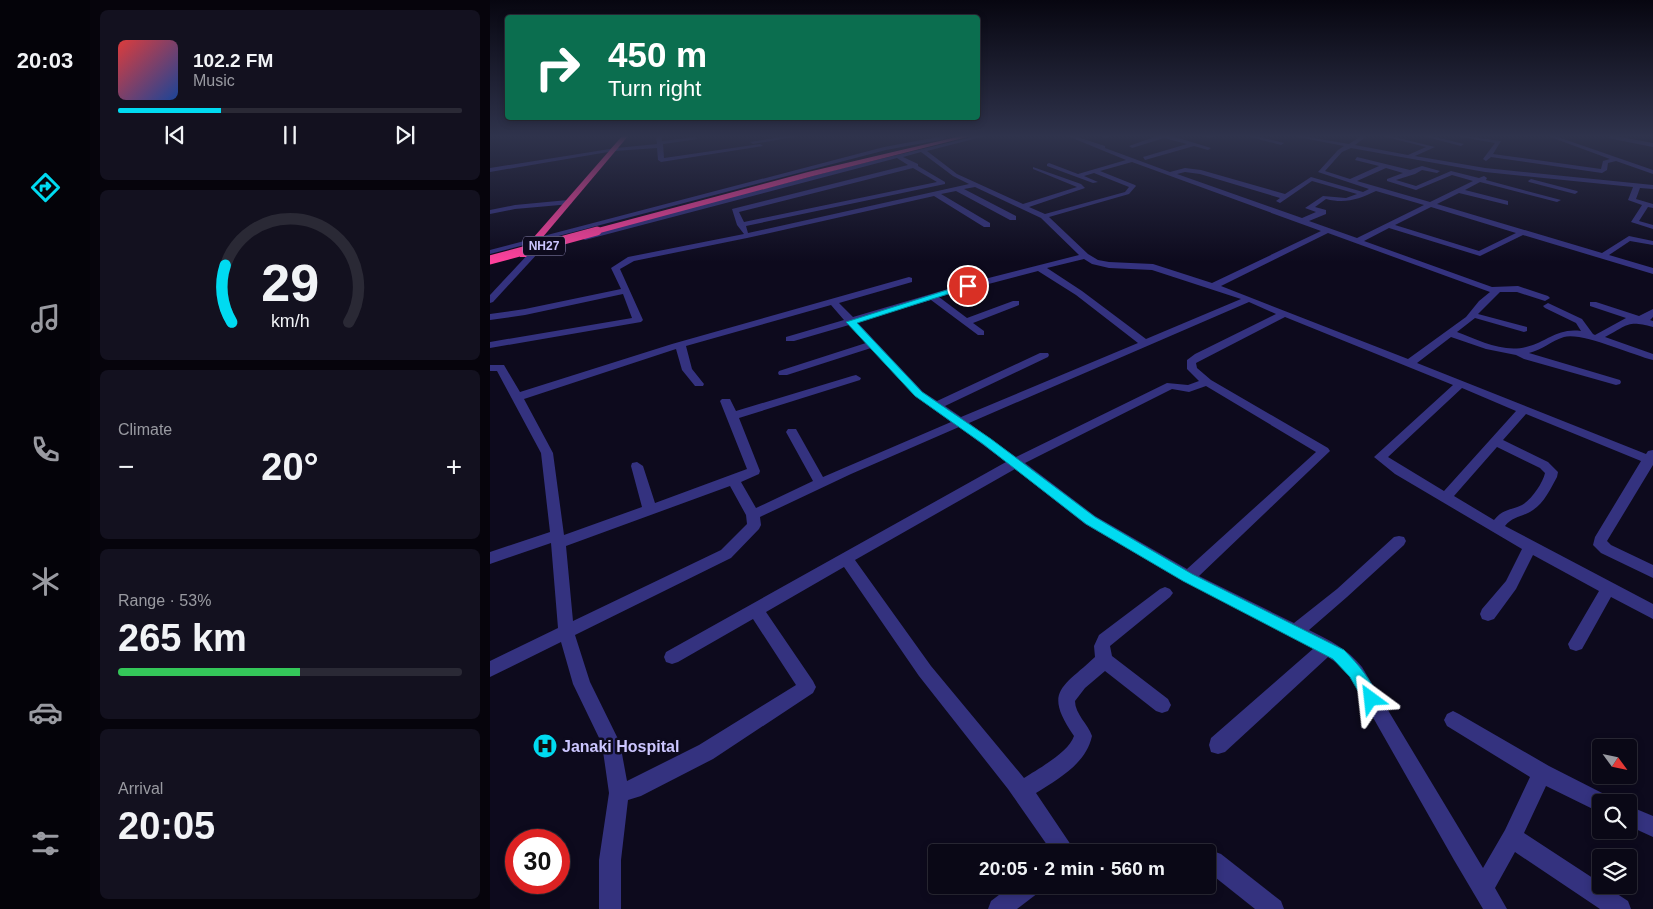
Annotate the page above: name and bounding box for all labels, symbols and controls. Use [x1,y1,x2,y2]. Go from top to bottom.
icon: right [525,35,590,100]
text: 450 m [608,35,707,74]
text: 20:03 [17,48,73,73]
text: 102.2 FM [193,50,273,71]
text: Music [193,72,235,89]
text: Turn right [608,76,701,101]
icon: previous [161,121,189,149]
icon: pause [276,121,304,149]
icon: next [391,121,419,149]
icon: directions [28,170,63,205]
road number: NH27 [523,237,565,256]
text: 29 [261,254,319,312]
pin [947,265,989,307]
icon: arrive [954,272,982,300]
icon: music [28,301,63,336]
text: km/h [271,311,309,331]
text: Climate [118,421,172,438]
icon: phone [28,432,63,467]
text: 20° [261,446,319,488]
text: − [118,451,134,482]
text: + [446,451,462,482]
icon: climate [28,564,63,599]
text: Range · 53% [118,592,211,609]
text: 265 km [118,617,247,659]
position arrow [1344,672,1396,724]
icon: car [28,695,63,730]
hospital icon: Janaki Hospital [532,733,558,759]
place label: Janaki Hospital [562,738,679,755]
north arrow [1592,739,1638,784]
map controls [1592,739,1637,894]
text: Arrival [118,780,163,797]
button: search [1592,794,1637,839]
text: 20:05 [118,805,215,847]
icon: filters [28,826,63,861]
speed limit sign: 30 [505,829,570,894]
button: layers [1592,849,1637,894]
text: 20:05 · 2 min · 560 m [979,858,1165,879]

